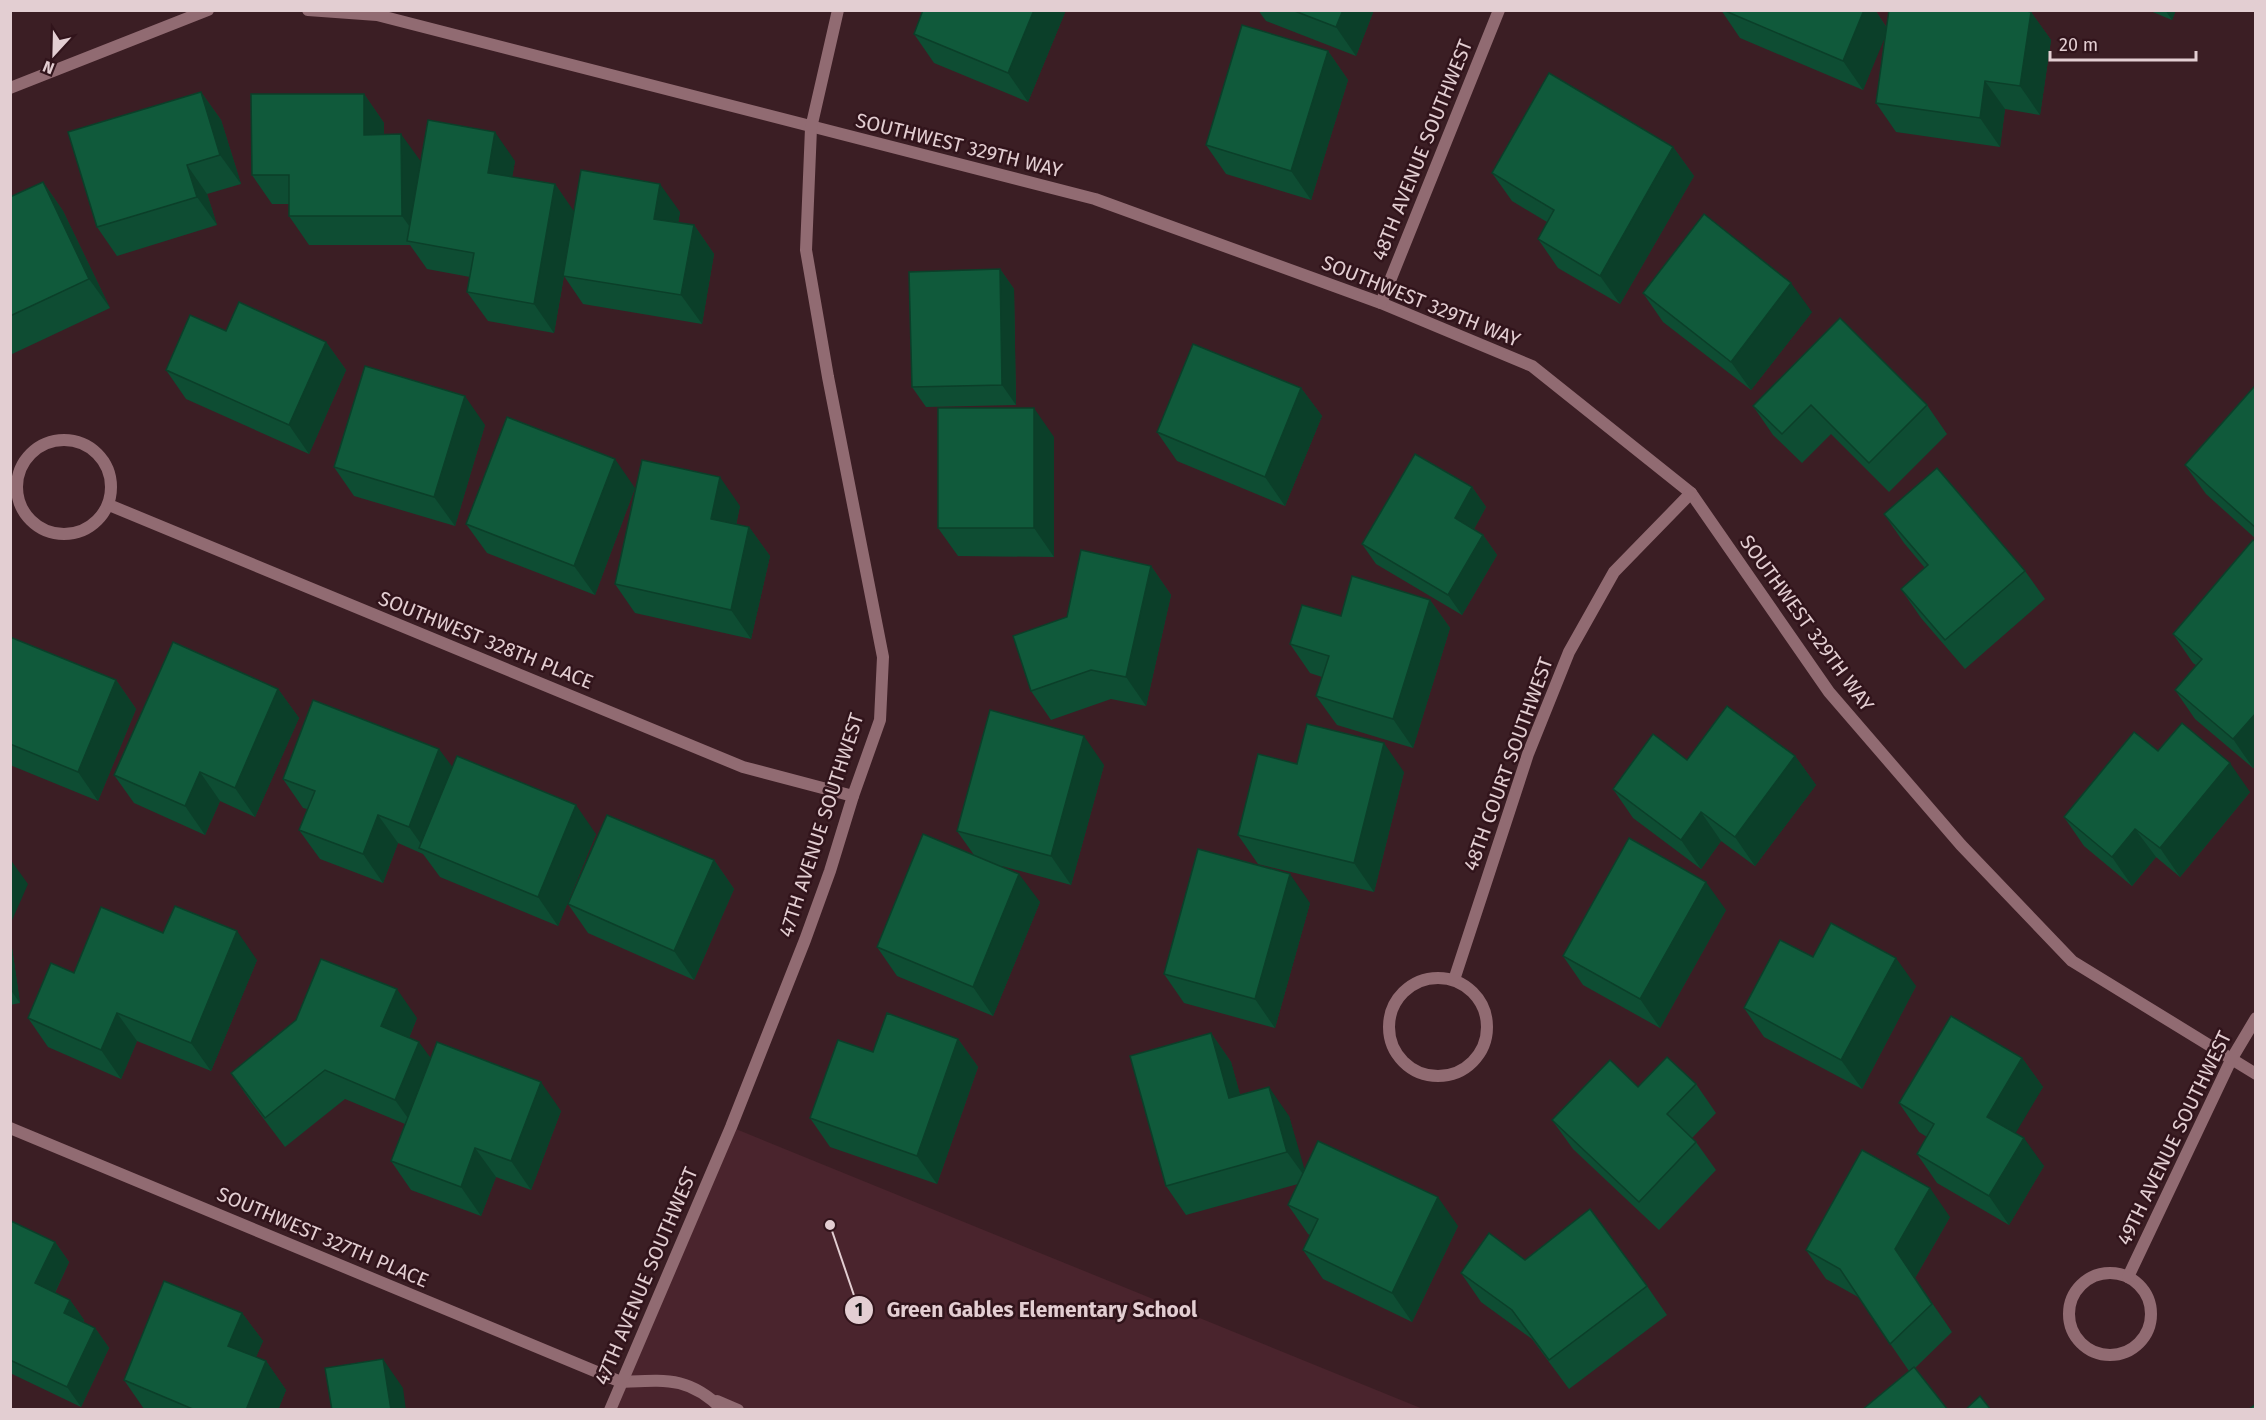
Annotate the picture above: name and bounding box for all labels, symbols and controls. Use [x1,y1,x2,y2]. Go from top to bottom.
north arrow [24,24,84,84]
scale bar [2050,24,2196,62]
text: 20 m [2059,34,2098,56]
street label: 48TH AVENUE SOUTHWEST [1367,35,1478,264]
text: N [40,57,57,78]
street label: SOUTHWEST 329TH WAY [853,108,1065,182]
street label: SOUTHWEST 329TH WAY [1318,250,1524,352]
street label: SOUTHWEST 329TH WAY [1735,530,1879,716]
street label: SOUTHWEST 328TH PLACE [375,586,597,694]
street label: 48TH COURT SOUTHWEST [1458,653,1558,874]
street label: 47TH AVENUE SOUTHWEST [773,709,869,940]
street label: 49TH AVENUE SOUTHWEST [2112,1026,2237,1249]
street label: 47TH AVENUE SOUTHWEST [589,1163,703,1388]
street label: SOUTHWEST 327TH PLACE [214,1182,432,1292]
callout: Green Gables Elementary School [844,1290,1209,1329]
text: Green Gables Elementary School [887,1297,1198,1323]
text: 1 [855,1299,863,1321]

